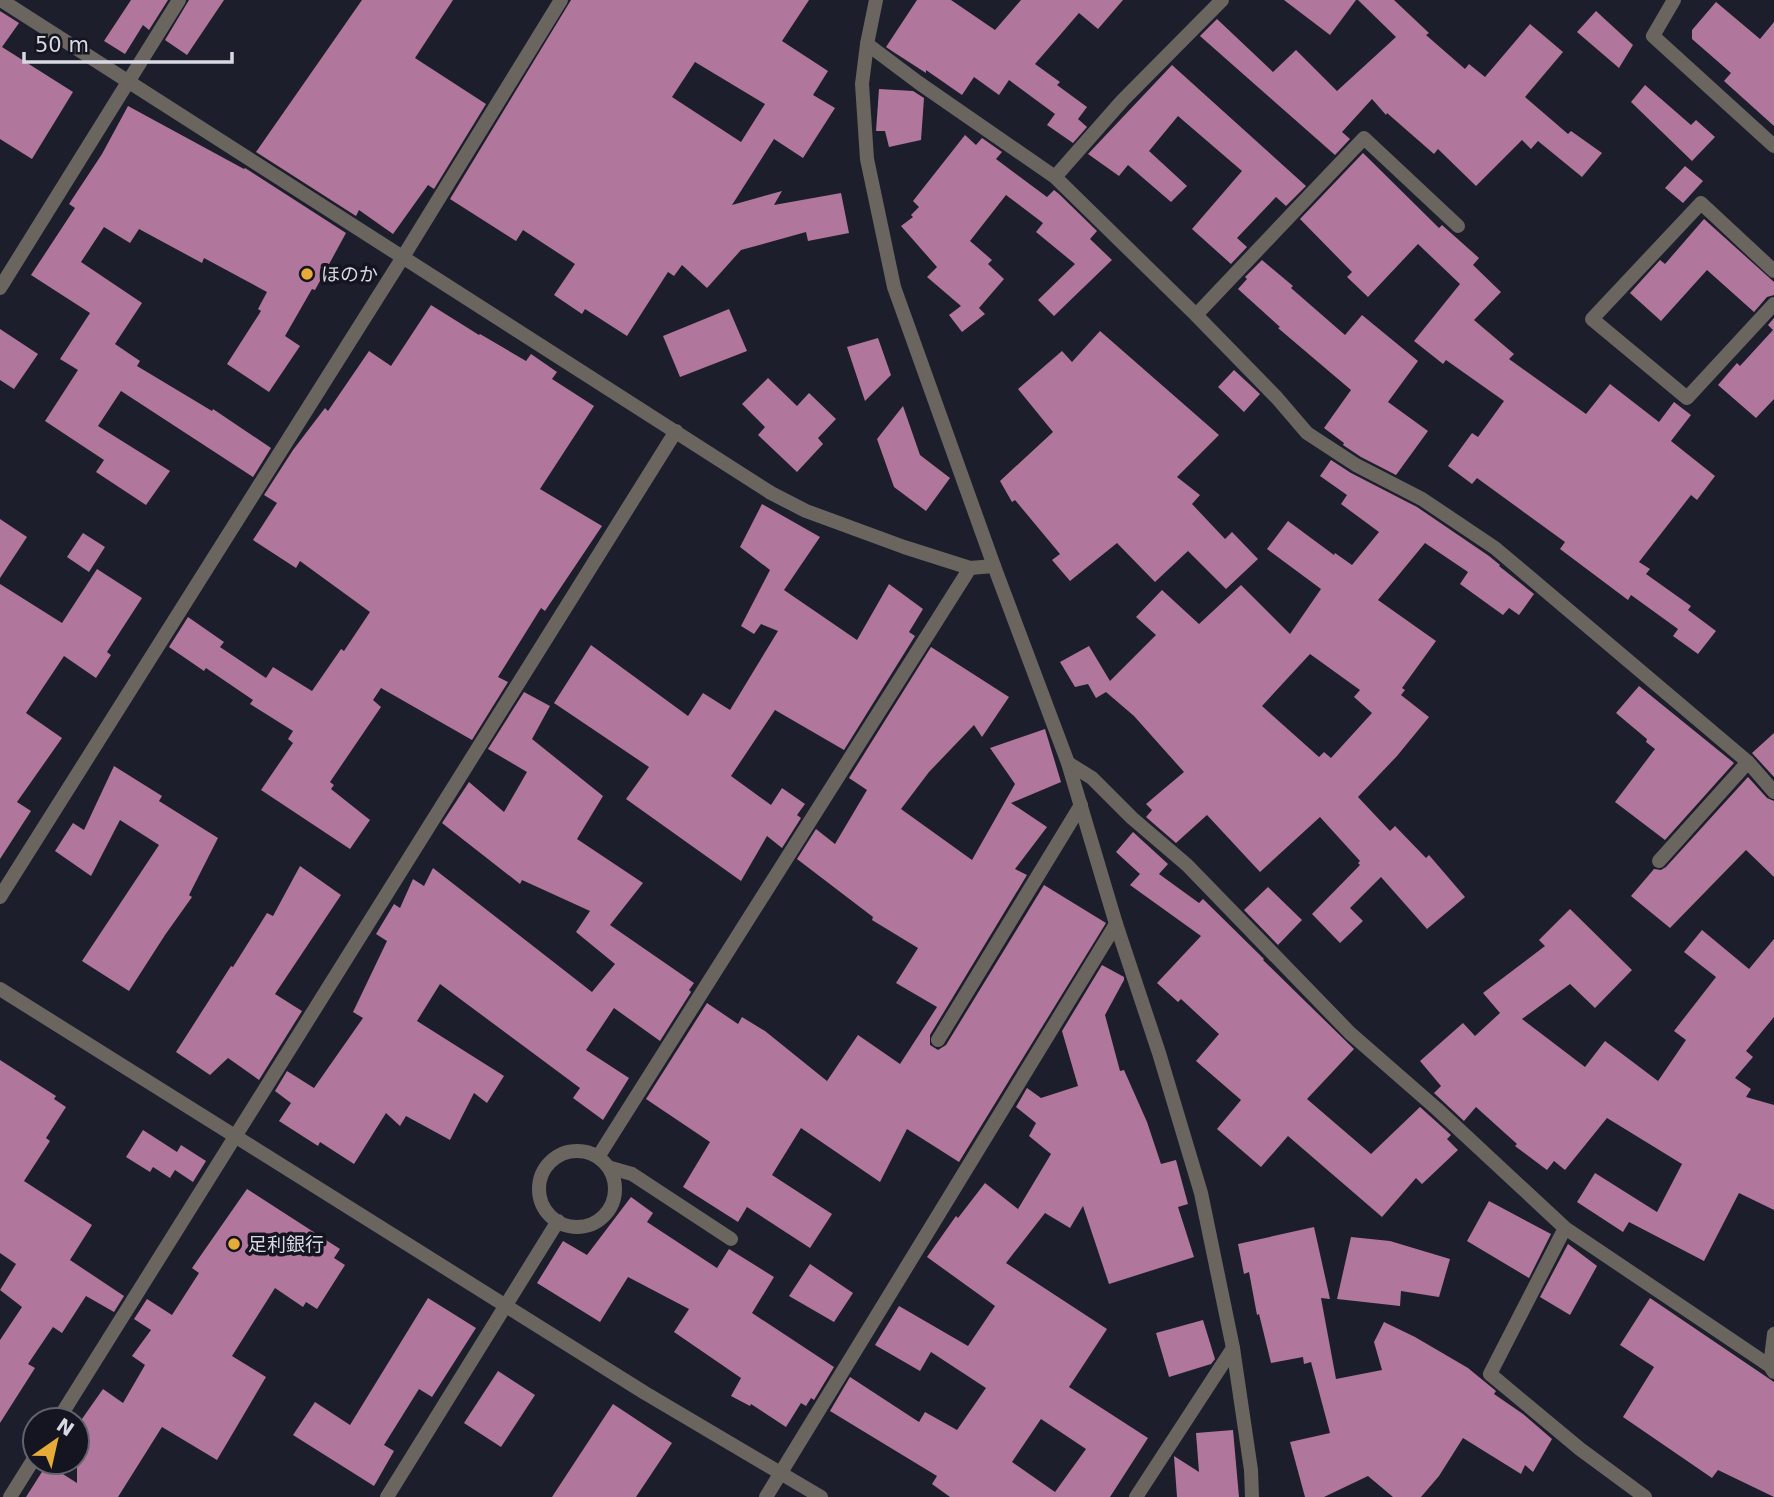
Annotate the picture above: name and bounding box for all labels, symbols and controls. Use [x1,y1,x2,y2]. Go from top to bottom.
scale bar [24,21,233,65]
text: 50 m [35,33,89,57]
place label: ほのか [321,263,378,285]
marker: ほのか [299,266,315,282]
place label: 足利銀行 [248,1233,324,1255]
marker: 足利銀行 [226,1236,242,1252]
north arrow [21,1406,91,1476]
text: N [53,1413,78,1440]

